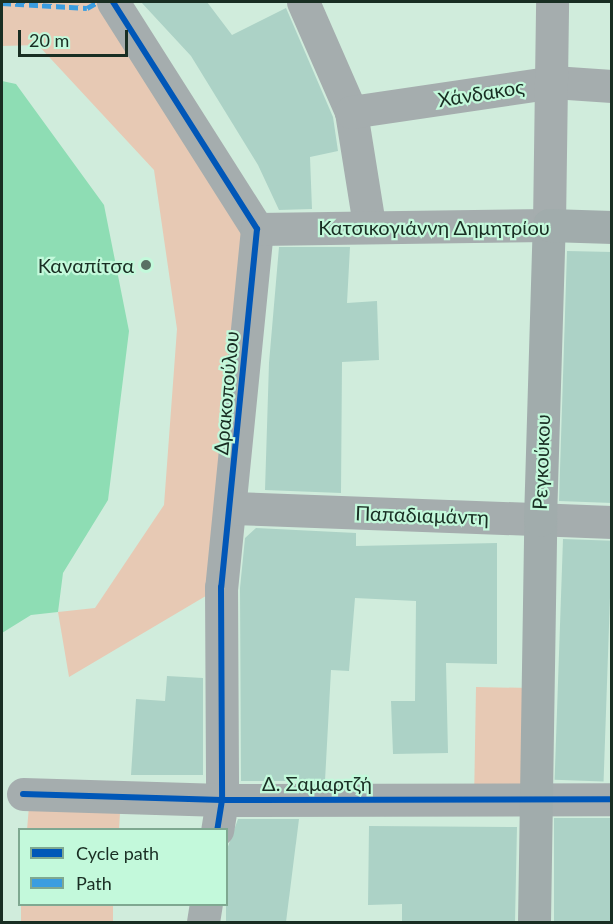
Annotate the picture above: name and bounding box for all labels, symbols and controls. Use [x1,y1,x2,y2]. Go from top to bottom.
scale bar [21,18,130,56]
text: 20 m [29,29,69,51]
street label: Χάνδακος [436,74,526,112]
street label: Κατσικογιάννη Δημητρίου [318,215,550,239]
place label: Καναπίτσα [38,253,134,277]
marker: Καναπίτσα [139,258,153,272]
street label: Δρακοπούλου [209,330,243,456]
street label: Ρεγκούκου [527,414,555,510]
street label: Παπαδιαμάντη [355,501,489,529]
street label: Δ. Σαμαρτζή [262,771,372,795]
legend [18,828,228,906]
text: Cycle path [76,842,159,864]
text: Path [76,872,112,894]

